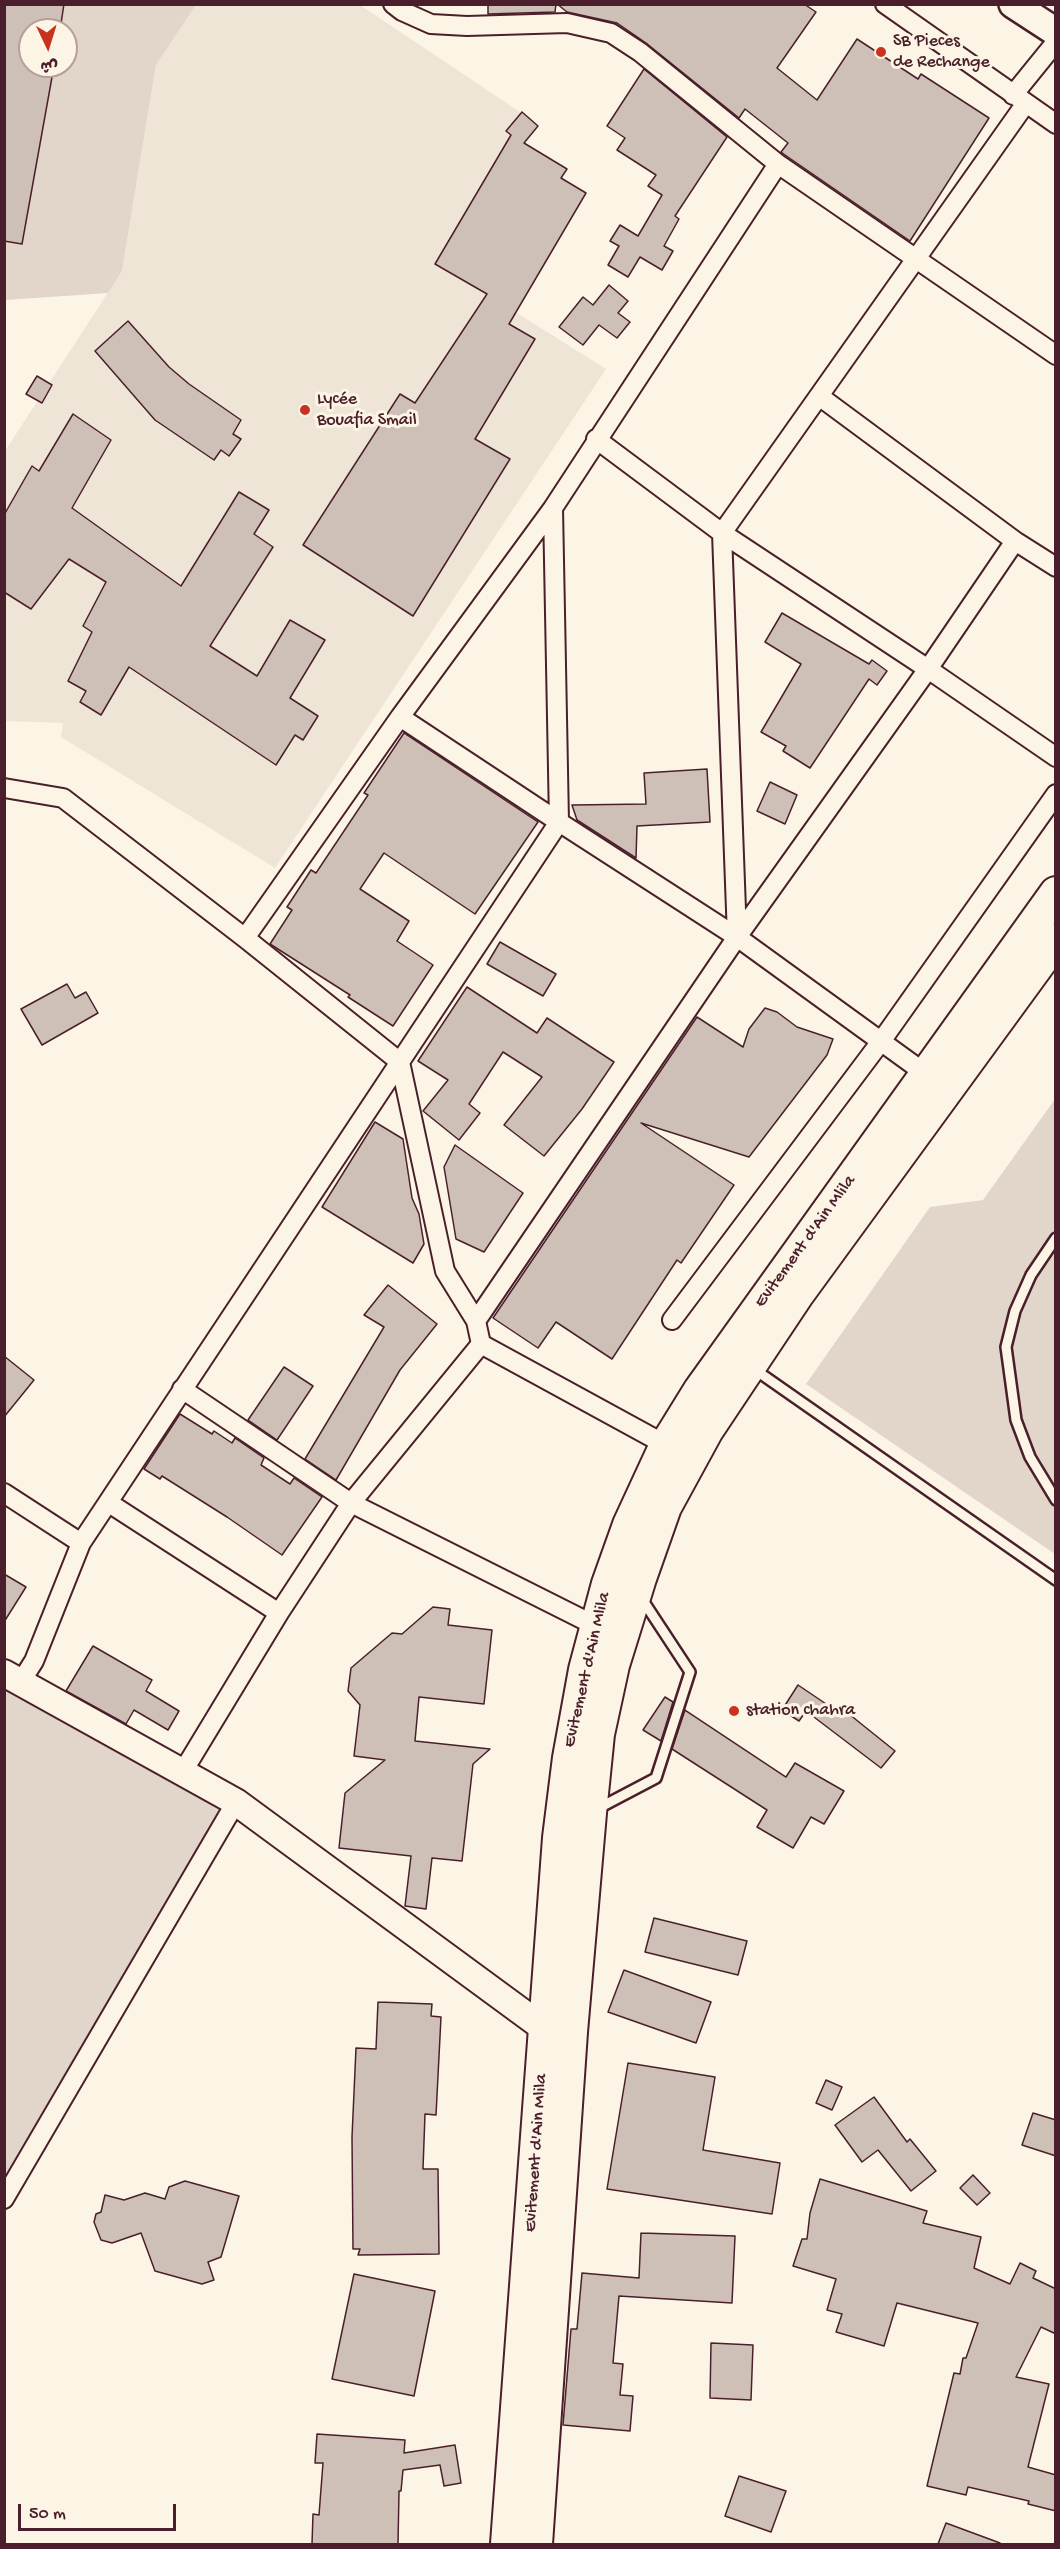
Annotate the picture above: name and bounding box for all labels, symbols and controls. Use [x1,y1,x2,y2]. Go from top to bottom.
north arrow [18,18,78,78]
place label: SB Pieces de Rechange [893,31,990,74]
marker: SB Pieces de Rechange [874,45,888,59]
text: ش [40,54,59,75]
place label: Lycée Bouafia Smail [317,389,417,432]
marker: Lycée Bouafia Smail [298,403,312,417]
street label: Evitement d'Ain Mlila [751,1171,861,1313]
street label: Evitement d'Ain Mlila [560,1590,616,1750]
place label: station chahra [746,1700,855,1722]
marker: station chahra [727,1704,741,1718]
street label: Evitement d'Ain Mlila [521,2073,553,2233]
scale bar [21,2492,178,2530]
text: 50 m [29,2504,66,2525]

